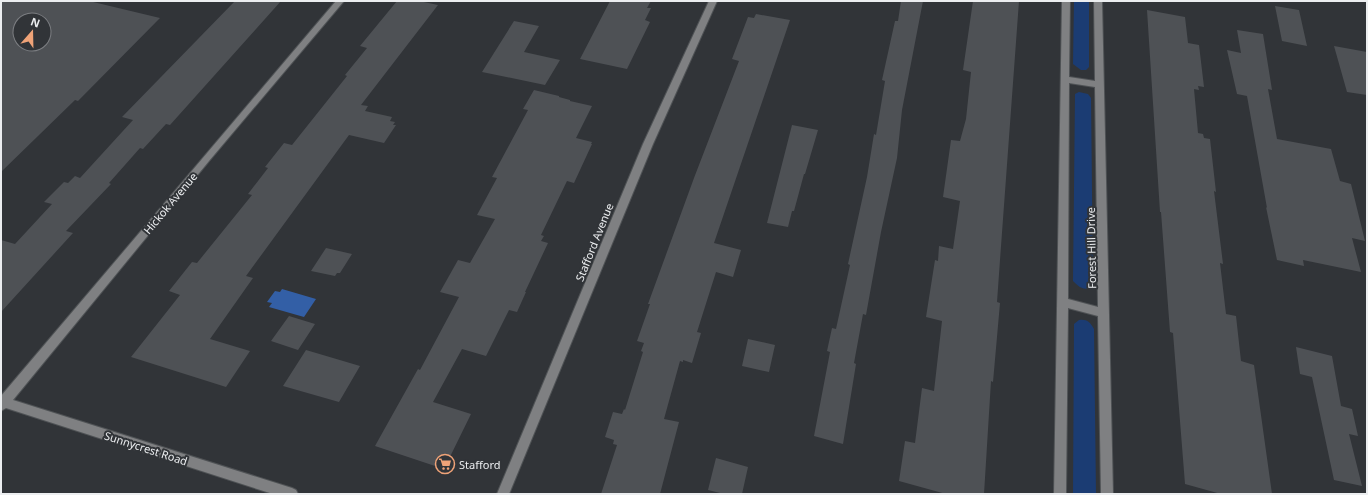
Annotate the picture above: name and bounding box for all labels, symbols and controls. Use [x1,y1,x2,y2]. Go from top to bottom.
north arrow [12,12,52,52]
text: N [29,14,42,31]
street label: Hickok Avenue [140,169,200,237]
street label: Stafford Avenue [572,201,616,283]
street label: Forest Hill Drive [1083,207,1099,289]
street label: Sunnycrest Road [103,428,189,468]
supermarket icon: Stafford [434,453,456,475]
place label: Stafford [459,457,501,472]

